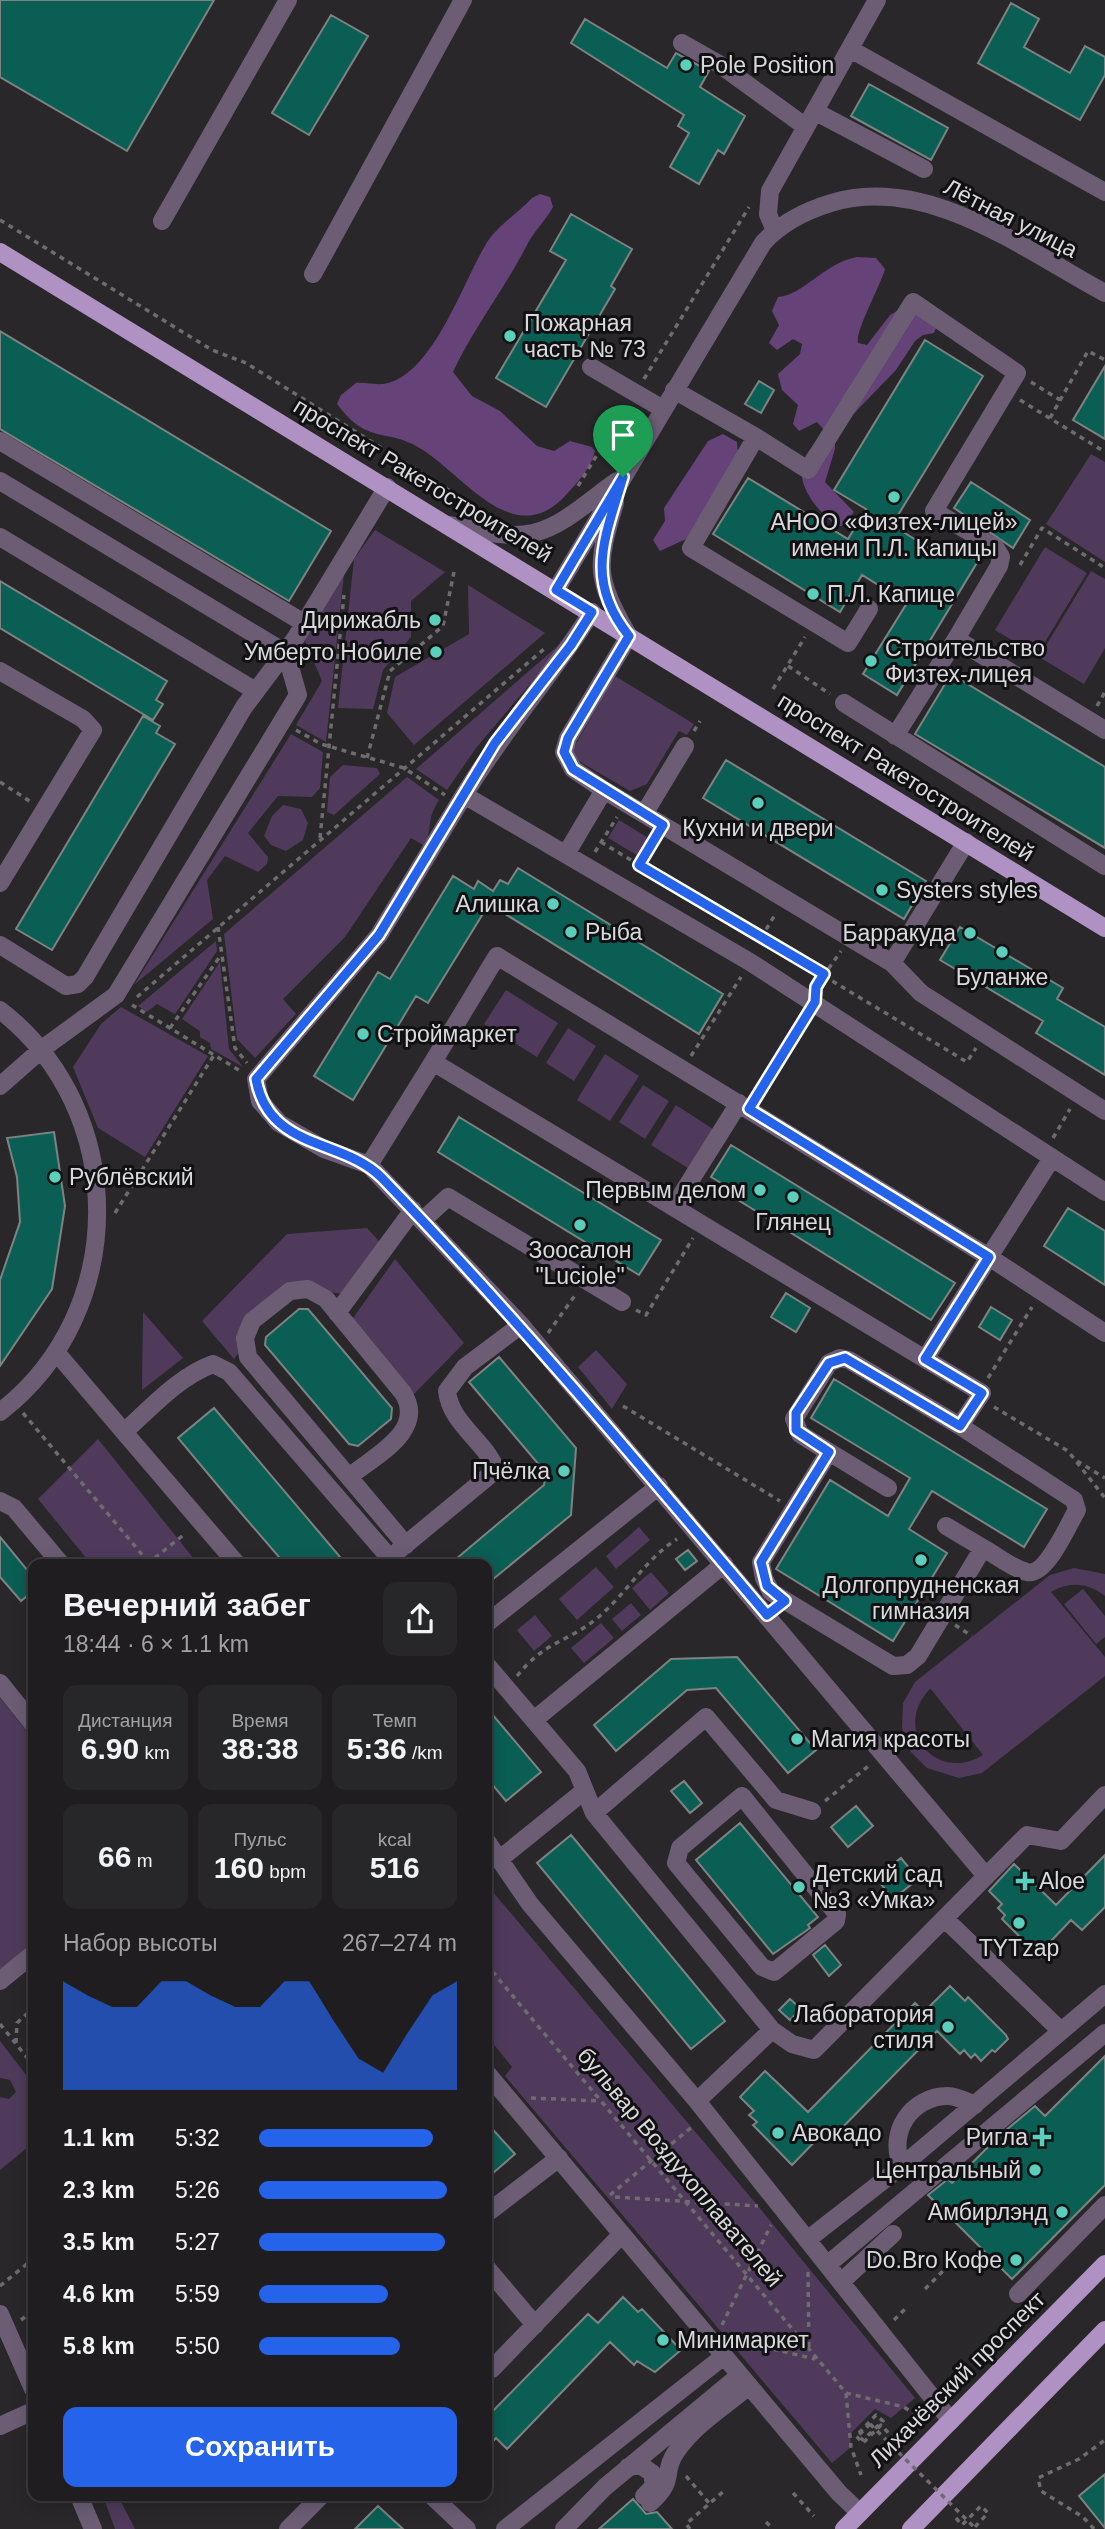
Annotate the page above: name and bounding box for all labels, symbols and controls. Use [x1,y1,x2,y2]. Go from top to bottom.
place label: Pole Position [700,52,834,78]
marker: Pole Position [678,57,694,73]
street label: Лётная улица [940,173,1082,263]
place label: Пожарная часть № 73 [524,310,646,362]
marker: Пожарная часть № 73 [502,328,518,344]
street label: проспект Ракетостроителей [289,392,557,568]
pin [593,405,653,477]
icon: arrive [604,416,642,454]
marker: АНОО «Физтех-лицей» имени П.Л. Капицы [886,489,902,505]
place label: АНОО «Физтех-лицей» имени П.Л. Капицы [770,509,1018,561]
place label: П.Л. Капице [827,581,955,607]
marker: П.Л. Капице [805,586,821,602]
place label: Дирижабль [301,607,421,633]
marker: Дирижабль [427,612,443,628]
place label: Строительство Физтех-лицея [885,635,1045,687]
place label: Умберто Нобиле [244,639,422,665]
marker: Умберто Нобиле [428,644,444,660]
marker: Строительство Физтех-лицея [863,653,879,669]
street label: проспект Ракетостроителей [773,687,1039,867]
marker: Кухни и двери [750,795,766,811]
place label: Кухни и двери [682,815,834,841]
place label: Systers styles [896,877,1038,903]
marker: Systers styles [874,882,890,898]
place label: Алишка [456,891,539,917]
marker: Алишка [545,896,561,912]
place label: Рыба [585,919,643,945]
place label: Барракуда [842,920,956,946]
marker: Рыба [563,924,579,940]
marker: Барракуда [962,925,978,941]
marker: Буланже [994,944,1010,960]
place label: Буланже [956,964,1048,990]
place label: Строймаркет [377,1021,517,1047]
marker: Строймаркет [355,1026,371,1042]
place label: Рублёвский [69,1164,194,1190]
marker: Рублёвский [47,1169,63,1185]
place label: Первым делом [585,1177,746,1203]
marker: Первым делом [752,1182,768,1198]
marker: Глянец [785,1189,801,1205]
place label: Глянец [755,1209,831,1235]
marker: Зоосалон "Luciole" [572,1217,588,1233]
place label: Зоосалон "Luciole" [529,1237,631,1289]
place label: Пчёлка [472,1458,550,1484]
marker: Пчёлка [556,1463,572,1479]
marker: Долгопрудненская гимназия [913,1552,929,1568]
place label: Долгопрудненская гимназия [823,1572,1019,1624]
button: share [383,1582,457,1656]
text: Вечерний забег [63,1587,311,1623]
text: 18:44 · 6 × 1.1 km [63,1631,249,1657]
text: Дистанция [78,1710,172,1731]
text: Время [231,1710,289,1731]
text: Темп [372,1710,417,1731]
place label: Магия красоты [811,1726,970,1752]
marker: Магия красоты [789,1731,805,1747]
text: 6.90 [81,1732,139,1765]
text: 38:38 [222,1732,298,1765]
text: 5:36 [347,1732,407,1765]
text: km [139,1742,170,1763]
text: /km [407,1742,443,1763]
text: Пульс [233,1829,287,1850]
text: kcal [378,1829,412,1850]
text: 66 [98,1840,131,1873]
text: m [131,1850,153,1871]
text: 160 [214,1851,264,1884]
text: 516 [370,1851,420,1884]
text: bpm [264,1861,306,1882]
place label: Детский сад №3 «Умка» [813,1861,943,1913]
place label: Aloe [1039,1868,1085,1894]
marker: Aloe [1017,1873,1033,1889]
marker: Детский сад №3 «Умка» [791,1879,807,1895]
marker: TYTzap [1011,1915,1027,1931]
text: Набор высоты [63,1930,217,1956]
text: 267–274 m [342,1930,457,1956]
place label: TYTzap [979,1935,1059,1961]
place label: Лаборатория стиля [794,2001,934,2053]
marker: Лаборатория стиля [940,2019,956,2035]
street label: бульвар Воздухоплавателей [572,2042,788,2292]
place label: Авокадо [792,2120,882,2146]
place label: Ригла [966,2124,1028,2150]
text: 1.1 km [63,2125,135,2151]
text: 5:32 [175,2125,220,2151]
marker: Авокадо [770,2125,786,2141]
marker: Ригла [1034,2129,1050,2145]
place label: Центральный [875,2157,1021,2183]
marker: Центральный [1027,2162,1043,2178]
text: 2.3 km [63,2177,135,2203]
text: 5:26 [175,2177,220,2203]
place label: Амбирлэнд [928,2199,1049,2225]
marker: Амбирлэнд [1054,2204,1070,2220]
text: 3.5 km [63,2229,135,2255]
text: 5:27 [175,2229,220,2255]
place label: Do.Bro Кофе [866,2247,1002,2273]
marker: Do.Bro Кофе [1008,2252,1024,2268]
text: 4.6 km [63,2281,135,2307]
text: 5:59 [175,2281,220,2307]
street label: Лихачёвский проспект [864,2286,1050,2472]
place label: Минимаркет [677,2327,809,2353]
marker: Минимаркет [655,2332,671,2348]
text: 5.8 km [63,2333,135,2359]
text: 5:50 [175,2333,220,2359]
button: Сохранить [63,2407,457,2487]

